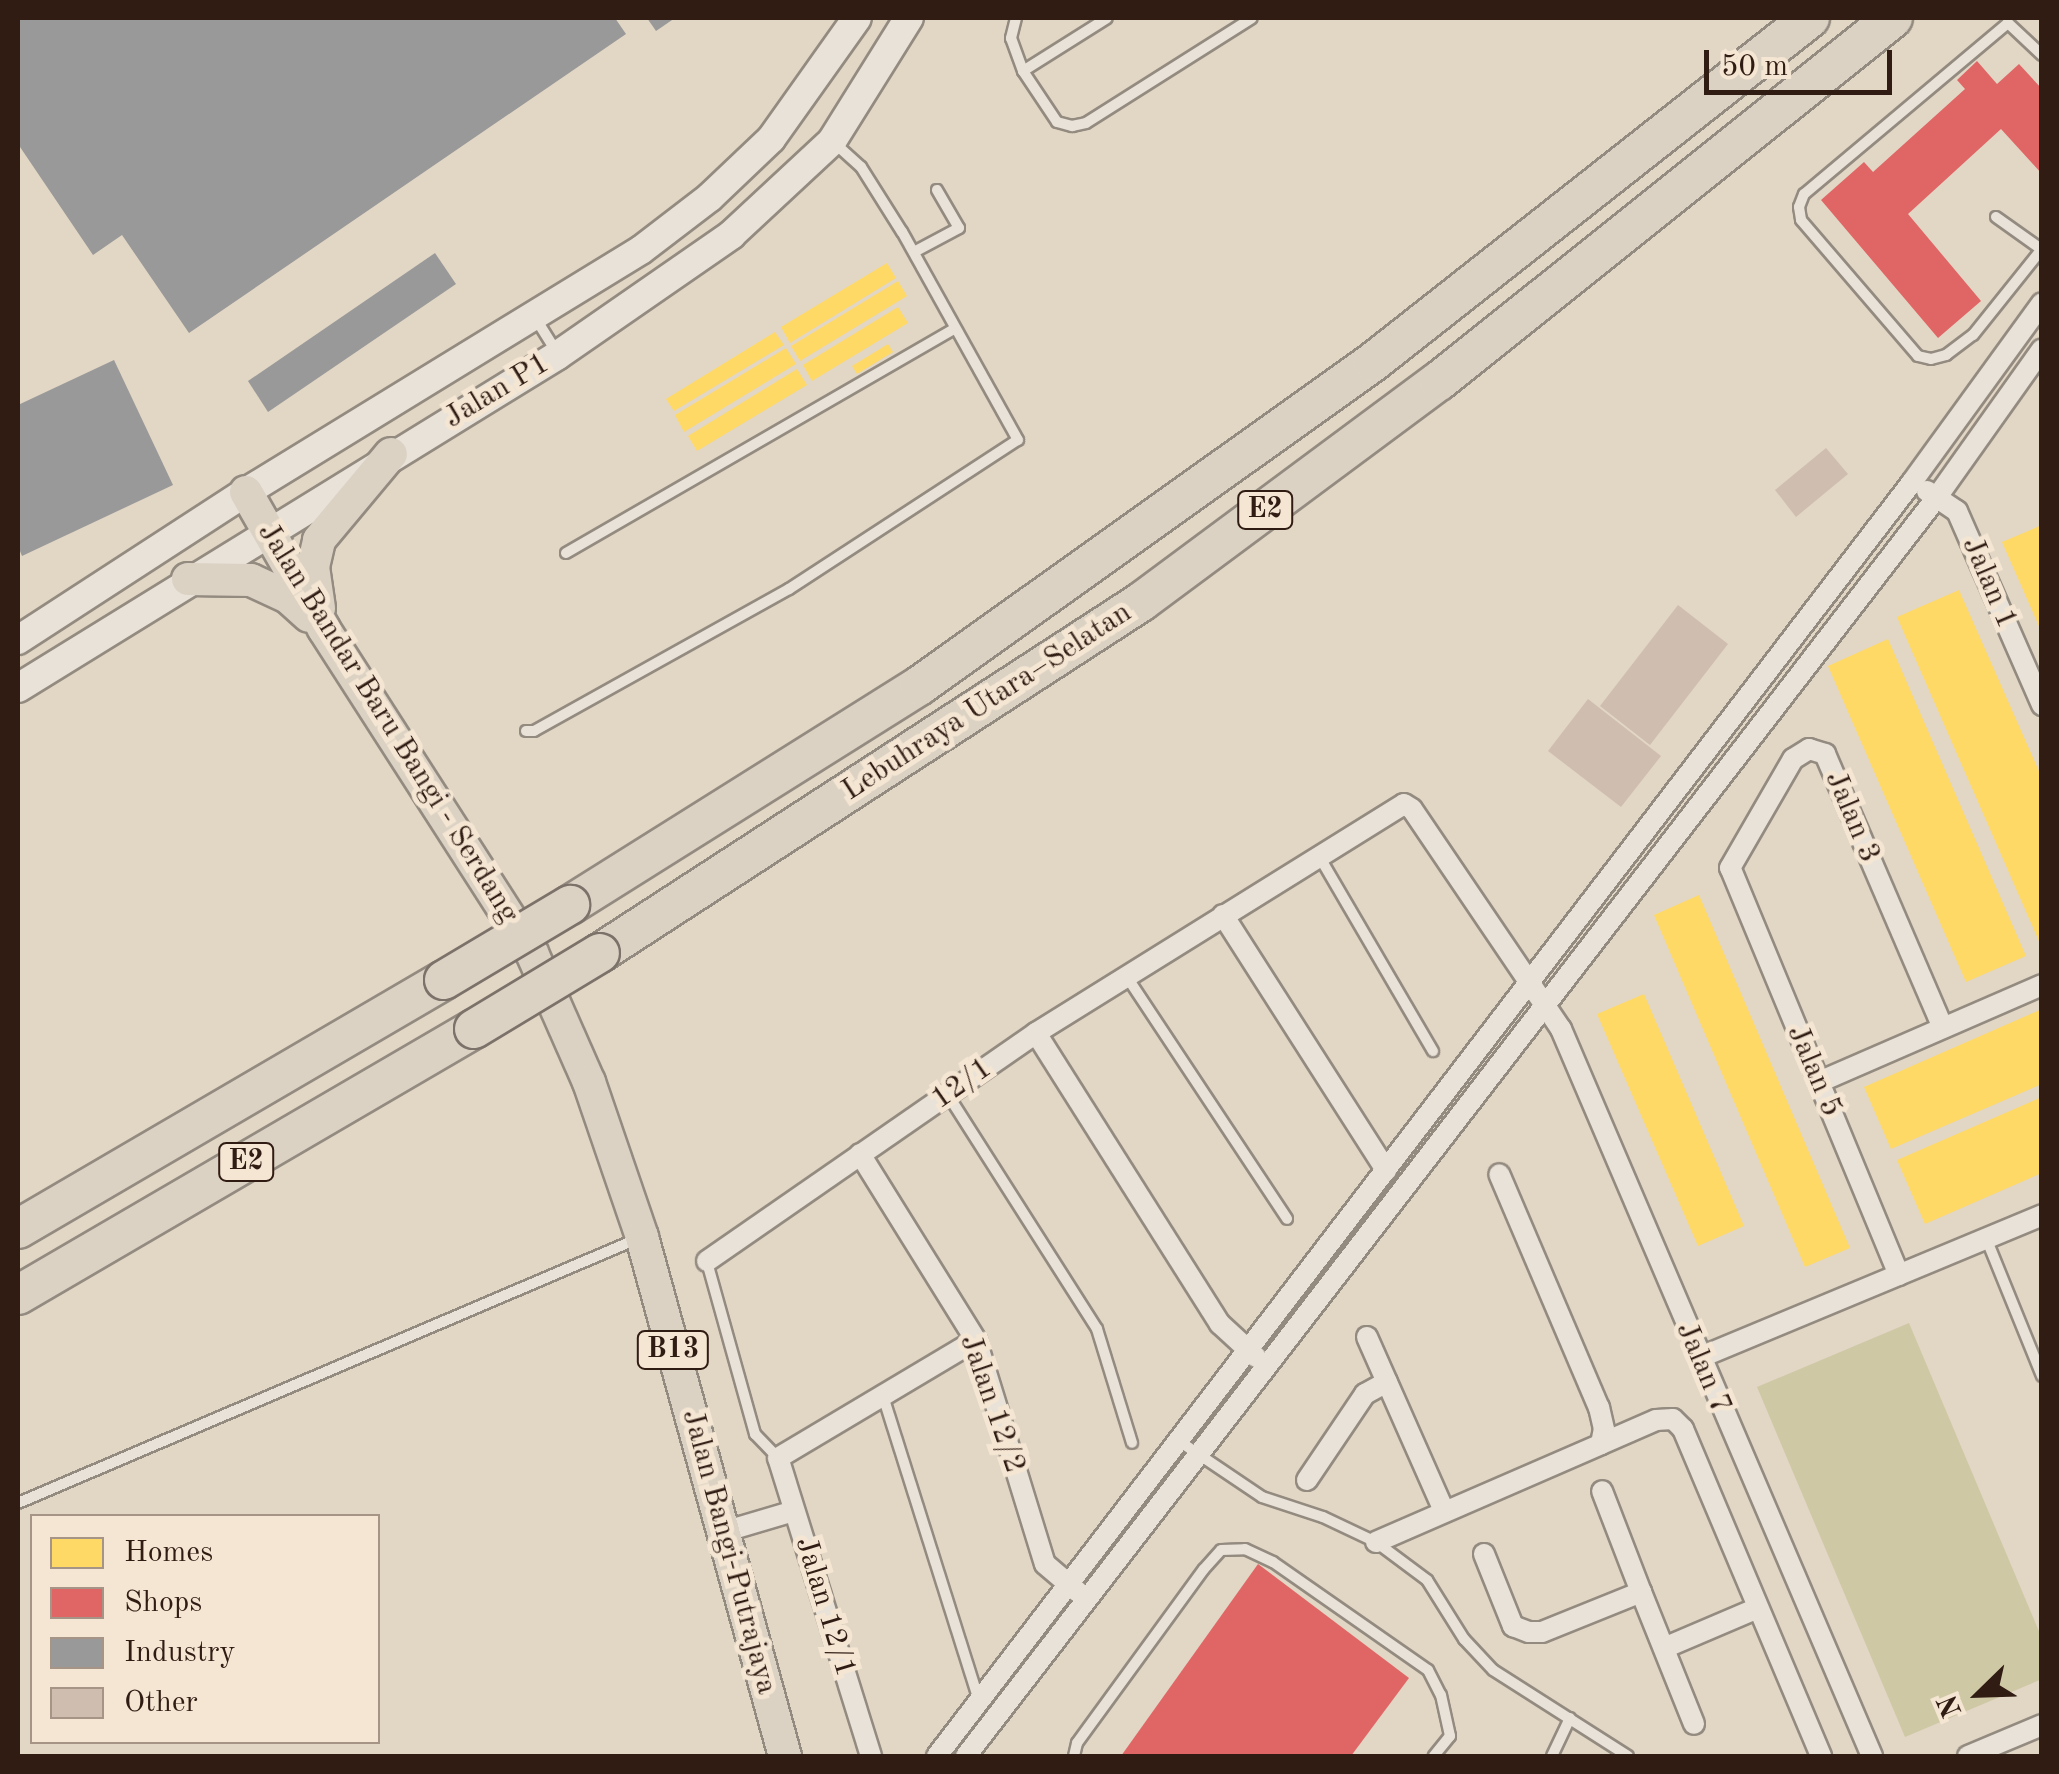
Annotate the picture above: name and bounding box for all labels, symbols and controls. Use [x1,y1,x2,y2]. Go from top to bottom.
scale bar [1709,30,1896,92]
text: 50 m [1721,52,1788,82]
street label: Jalan P1 [438,346,556,436]
road number: E2 [1235,487,1295,533]
street label: Jalan Bandar Baru Bangi - Serdang [249,516,527,930]
street label: Jalan 1 [1954,532,2024,634]
street label: Lebuhraya Utara–Selatan [836,595,1138,809]
street label: Jalan 3 [1817,766,1887,868]
street label: Jalan 5 [1779,1020,1849,1122]
street label: 12/1 [925,1050,999,1118]
road number: E2 [216,1139,276,1185]
street label: Jalan 7 [1668,1317,1738,1419]
road number: B13 [636,1327,710,1373]
street label: Jalan 12/2 [952,1330,1032,1478]
street label: Jalan Bangi-Putrajaya [674,1406,784,1698]
legend [30,1514,380,1744]
street label: Jalan 12/1 [787,1533,863,1681]
text: Homes [124,1538,213,1568]
text: Shops [124,1588,202,1618]
text: Industry [124,1638,235,1668]
north arrow [1929,1644,2029,1744]
text: Other [124,1688,198,1718]
text: N [1934,1690,1968,1721]

